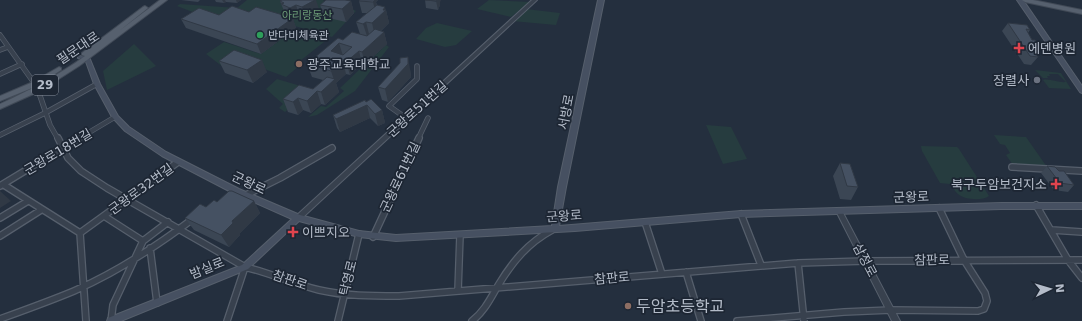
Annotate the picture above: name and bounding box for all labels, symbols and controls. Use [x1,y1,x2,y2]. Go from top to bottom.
park label: 아리랑동산 [282,9,332,22]
street label: 필문대로 [54,28,102,68]
place label: 반다비체육관 [268,29,329,42]
marker: 반다비체육관 [255,30,265,40]
place label: 에덴병원 [1028,41,1076,56]
marker: 에덴병원 [1013,42,1025,54]
place label: 광주교육대학교 [307,57,391,72]
marker: 광주교육대학교 [294,59,304,69]
place label: 장렬사 [993,73,1029,88]
road number: 29 [32,75,58,95]
marker: 장렬사 [1032,75,1042,85]
street label: 군왕로51번길 [384,78,450,140]
street label: 서방로 [555,93,577,131]
street label: 군왕로18번길 [21,126,95,178]
street label: 군왕로61번길 [377,139,423,215]
street label: 군왕로32번길 [106,160,176,218]
street label: 군왕로 [230,169,268,197]
place label: 북구두암보건지소 [951,177,1047,192]
marker: 북구두암보건지소 [1050,178,1062,190]
street label: 군왕로 [893,189,929,205]
street label: 군왕로 [546,207,582,225]
place label: 이쁘지오 [302,225,350,240]
marker: 이쁘지오 [287,226,299,238]
street label: 삼정로 [850,241,880,279]
street label: 참판로 [914,252,950,268]
street label: 밤실로 [188,254,226,282]
street label: 탁영로 [336,259,360,297]
street label: 참판로 [271,267,309,293]
street label: 참판로 [593,269,631,287]
north arrow [1030,269,1070,309]
text: N [1053,283,1066,293]
place label: 두암초등학교 [636,297,724,316]
marker: 두암초등학교 [623,301,633,311]

